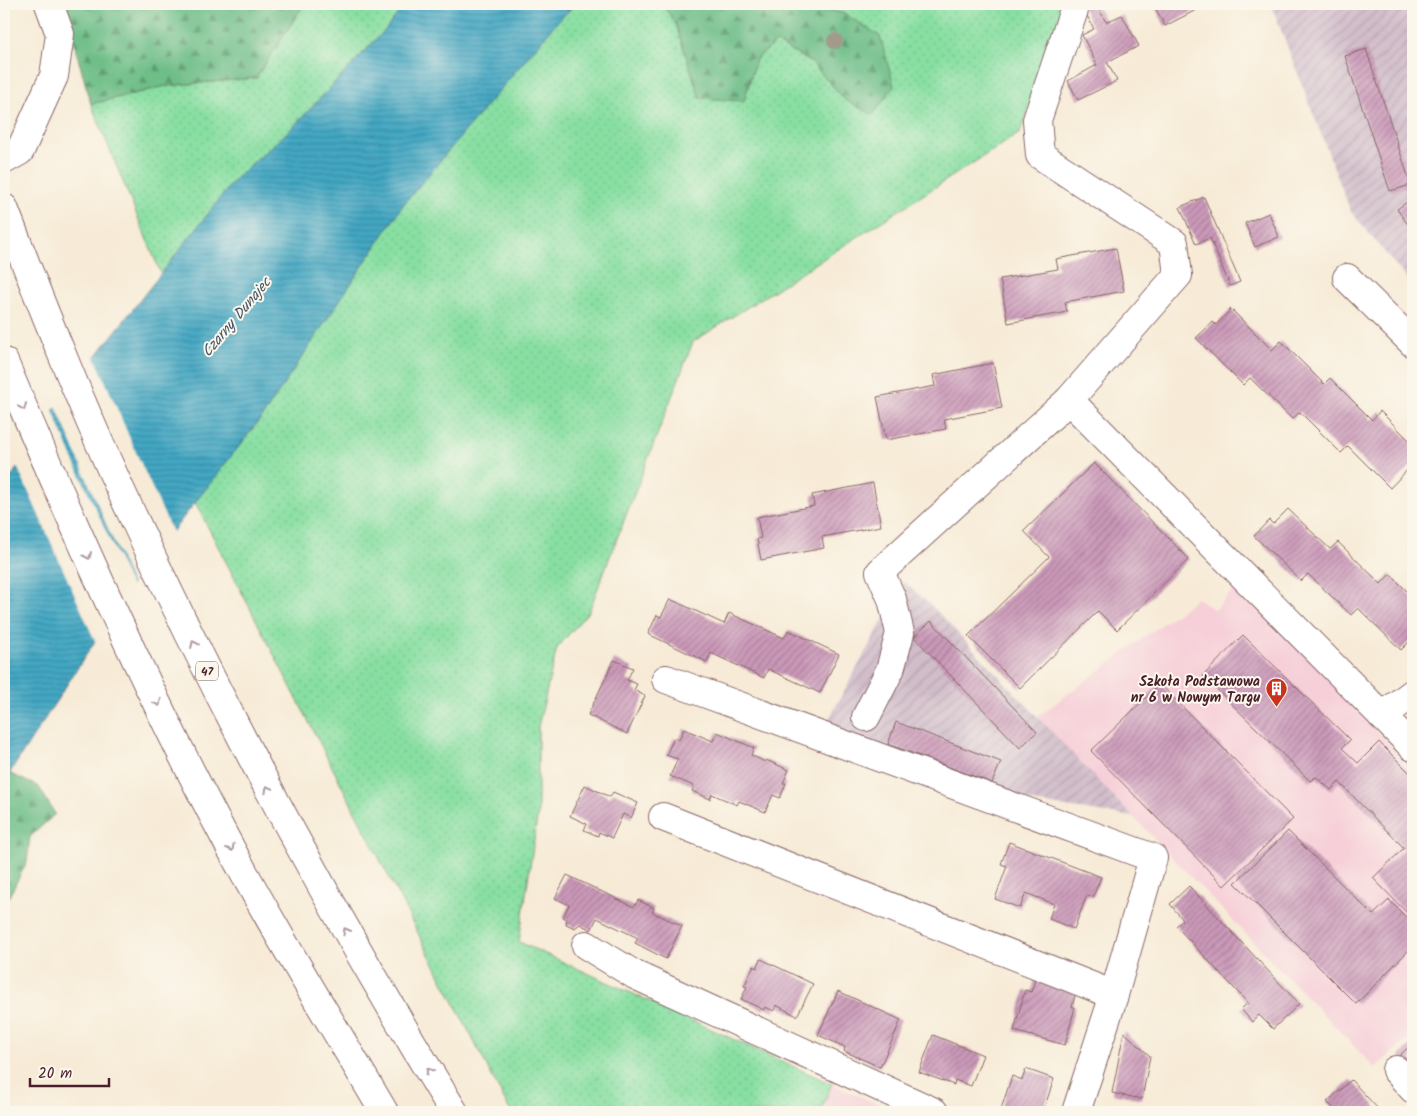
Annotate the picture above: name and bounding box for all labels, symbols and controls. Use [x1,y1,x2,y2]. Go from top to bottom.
water label: Czarny Dunajec [196,271,278,363]
one-way arrow [16,402,27,411]
one-way arrow [82,551,93,560]
one-way arrow [189,640,200,649]
road number: 47 [196,661,218,680]
place label: Szkoła Podstawowa nr 6 w Nowym Targu [1131,671,1260,709]
building icon: Szkoła Podstawowa nr 6 w Nowym Targu [1264,677,1288,708]
one-way arrow [151,698,162,707]
one-way arrow [264,785,274,794]
one-way arrow [225,842,235,851]
one-way arrow [343,927,353,936]
scale bar [30,1056,109,1088]
text: 20 m [38,1062,72,1086]
one-way arrow [425,1067,435,1076]

